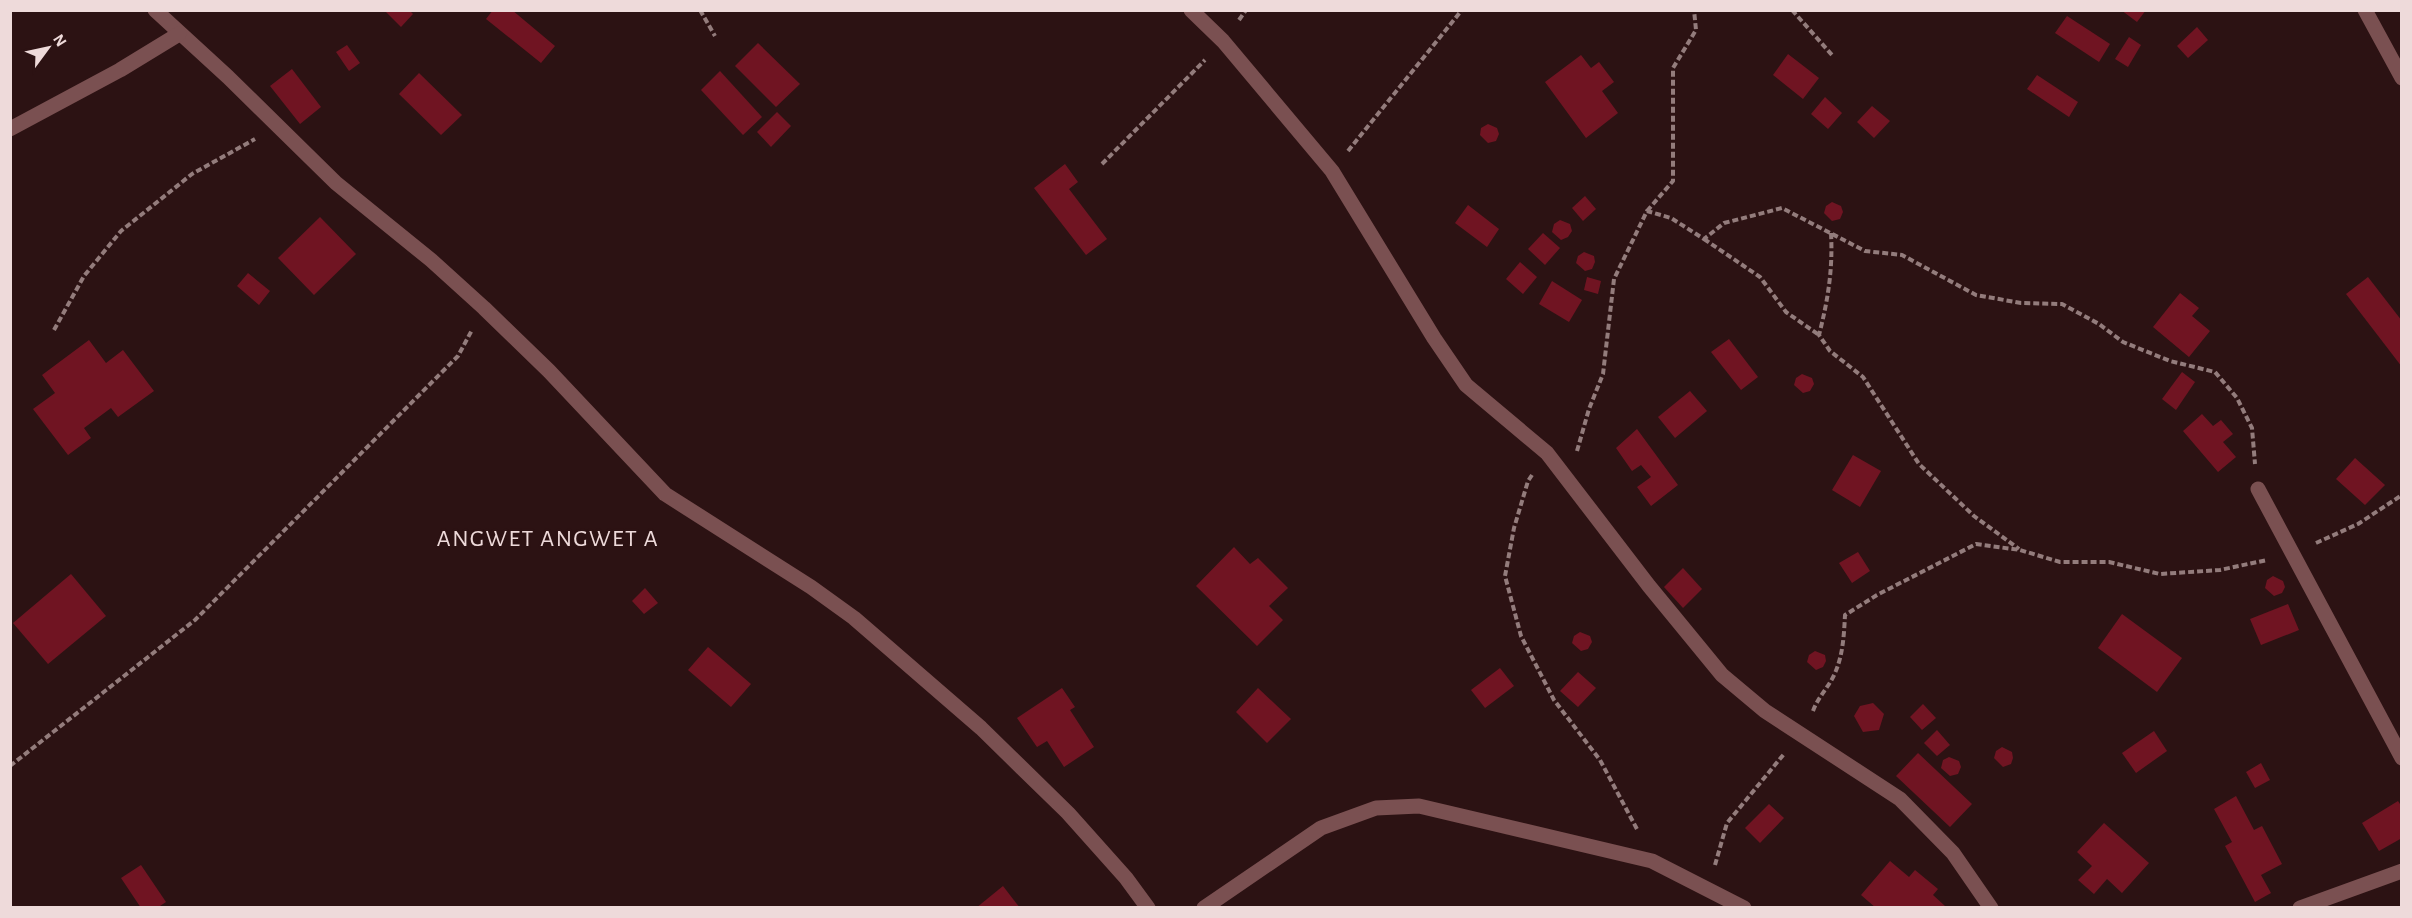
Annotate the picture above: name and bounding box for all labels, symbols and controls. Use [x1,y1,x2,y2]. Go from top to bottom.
north arrow [18,18,78,78]
text: N [50,31,69,49]
district label: ANGWET ANGWET A [437,527,659,551]

